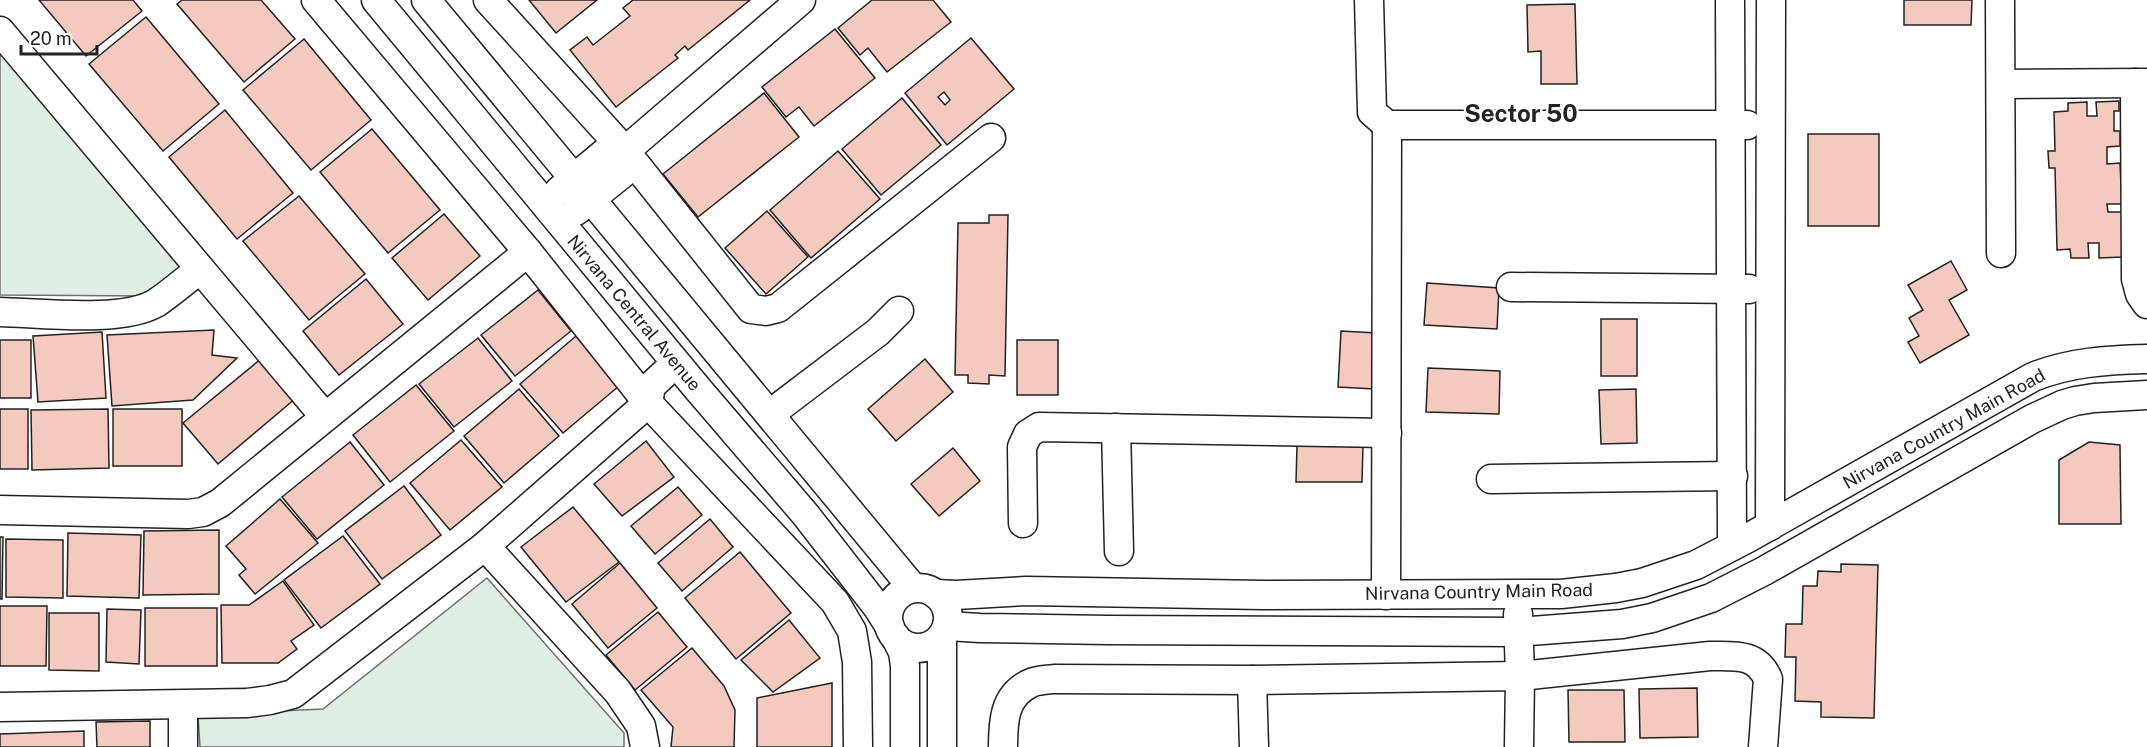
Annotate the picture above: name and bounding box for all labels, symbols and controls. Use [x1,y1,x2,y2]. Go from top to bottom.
scale bar [21,18,98,56]
text: 20 m [30,28,72,49]
district label: Sector 50 [1464,99,1578,127]
street label: Nirvana Central Avenue [563,231,706,395]
street label: Nirvana Country Main Road [1839,364,2049,493]
street label: Nirvana Country Main Road [1365,579,1593,604]

